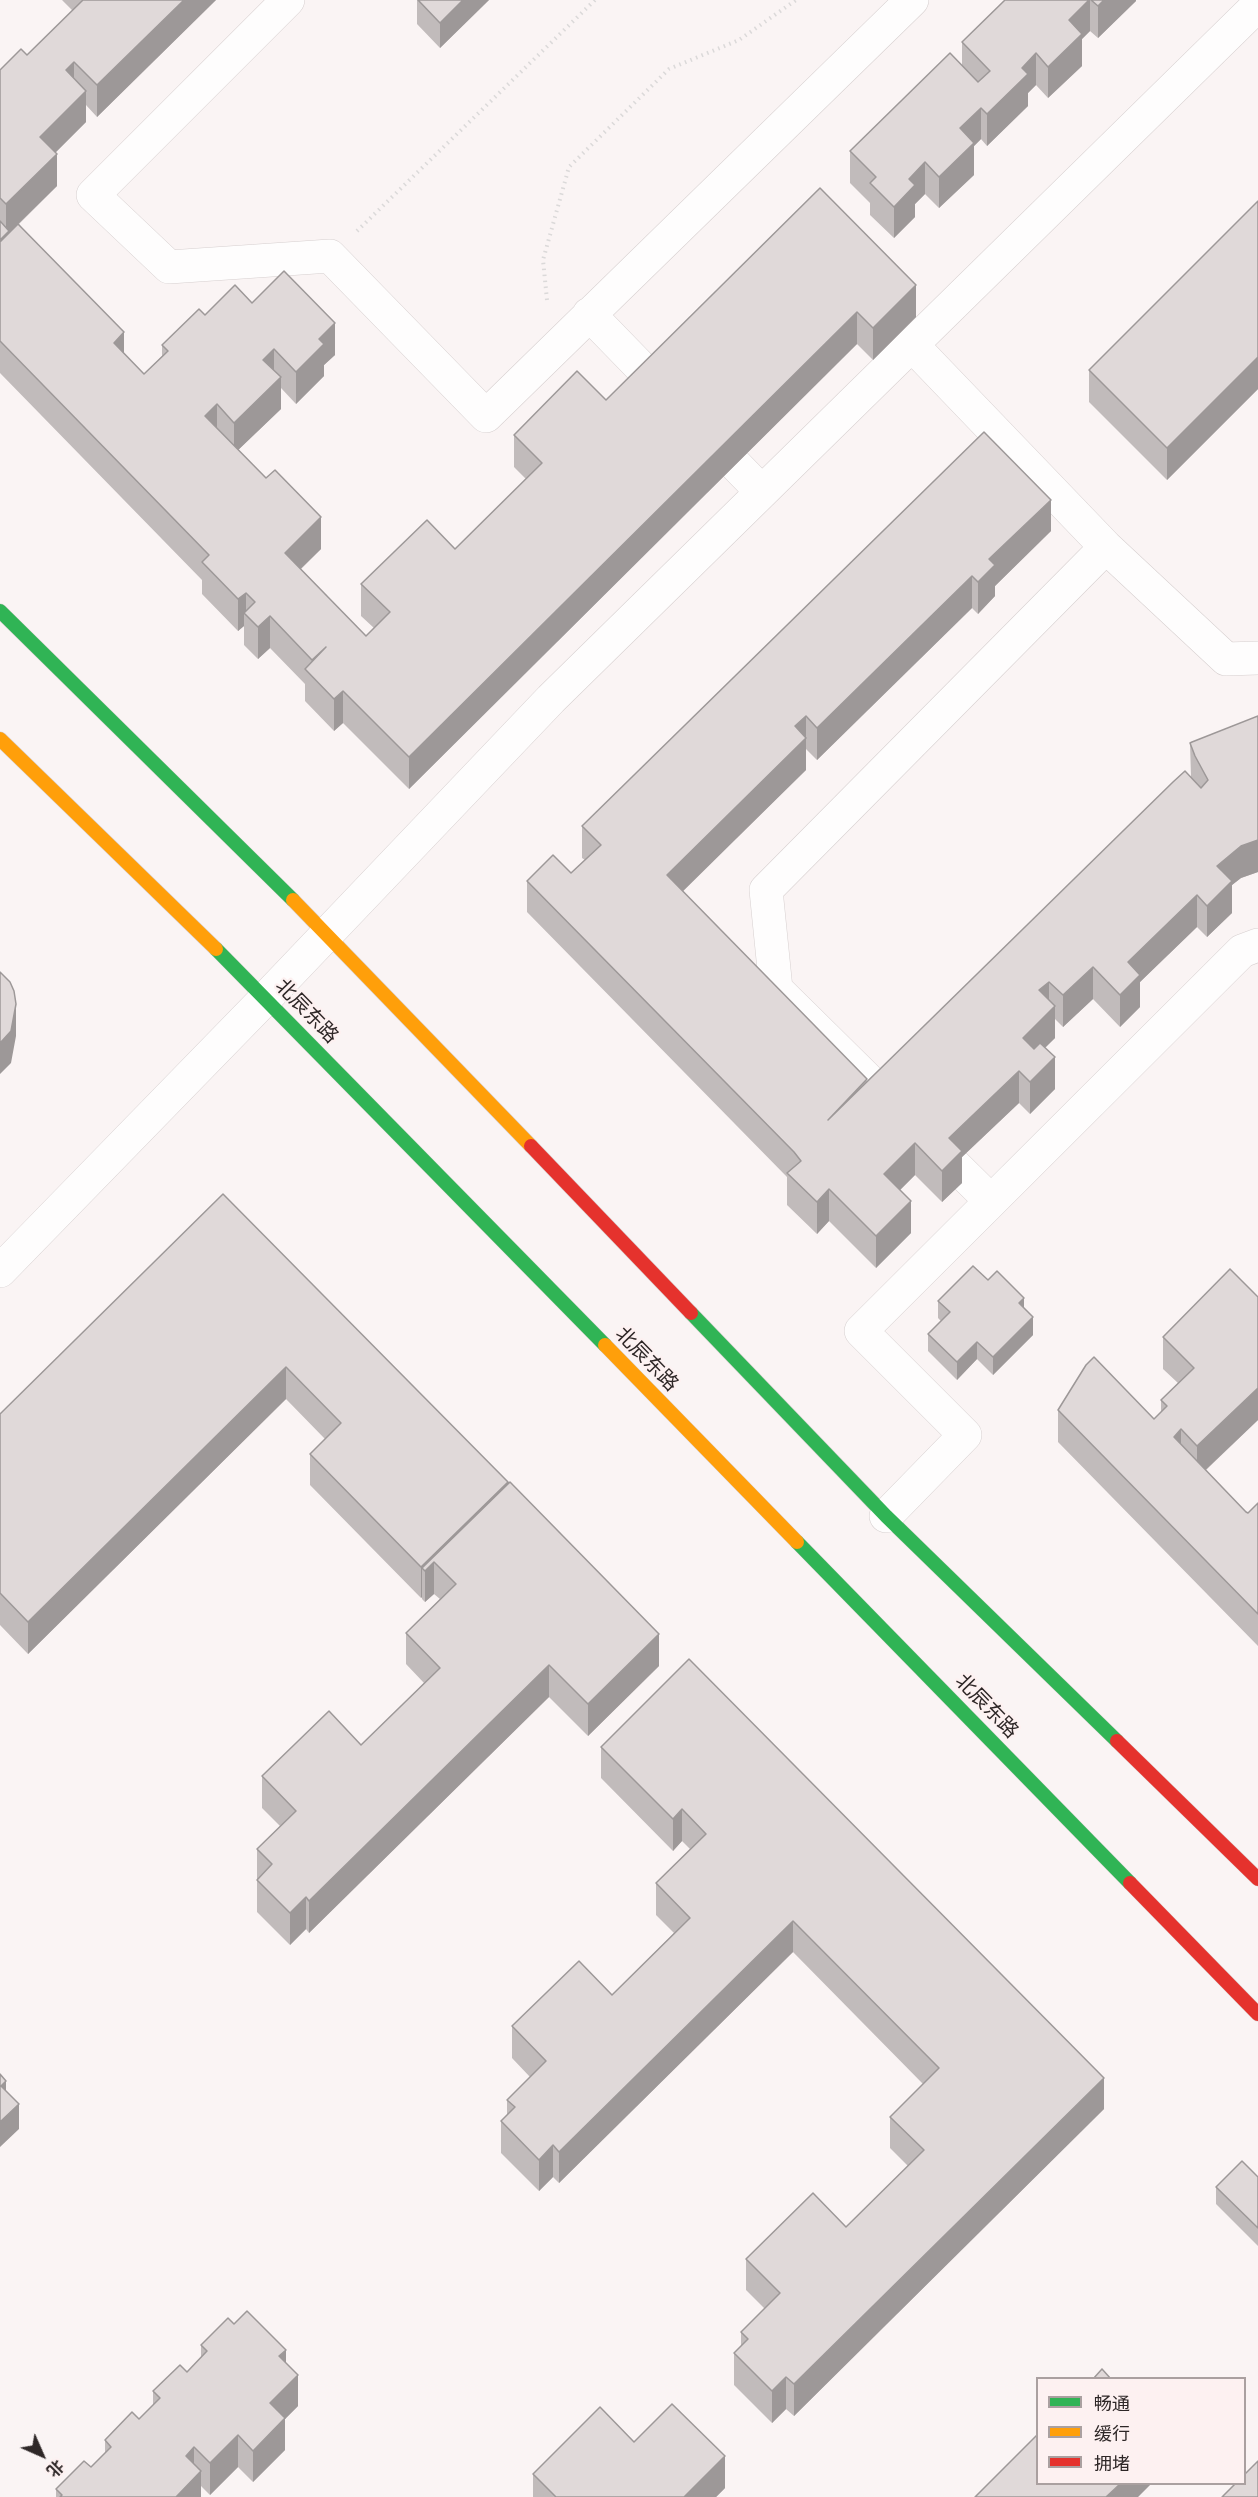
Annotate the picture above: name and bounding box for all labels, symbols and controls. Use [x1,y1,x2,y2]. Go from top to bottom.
street label: 北辰东路 [270,975,342,1049]
street label: 北辰东路 [610,1323,682,1397]
street label: 北辰东路 [950,1670,1022,1744]
legend [1036,2377,1246,2485]
text: 畅通 [1094,2393,1130,2414]
text: 缓行 [1094,2423,1130,2444]
north arrow [12,2425,72,2485]
text: 拥堵 [1094,2453,1130,2474]
text: 北 [43,2456,67,2480]

